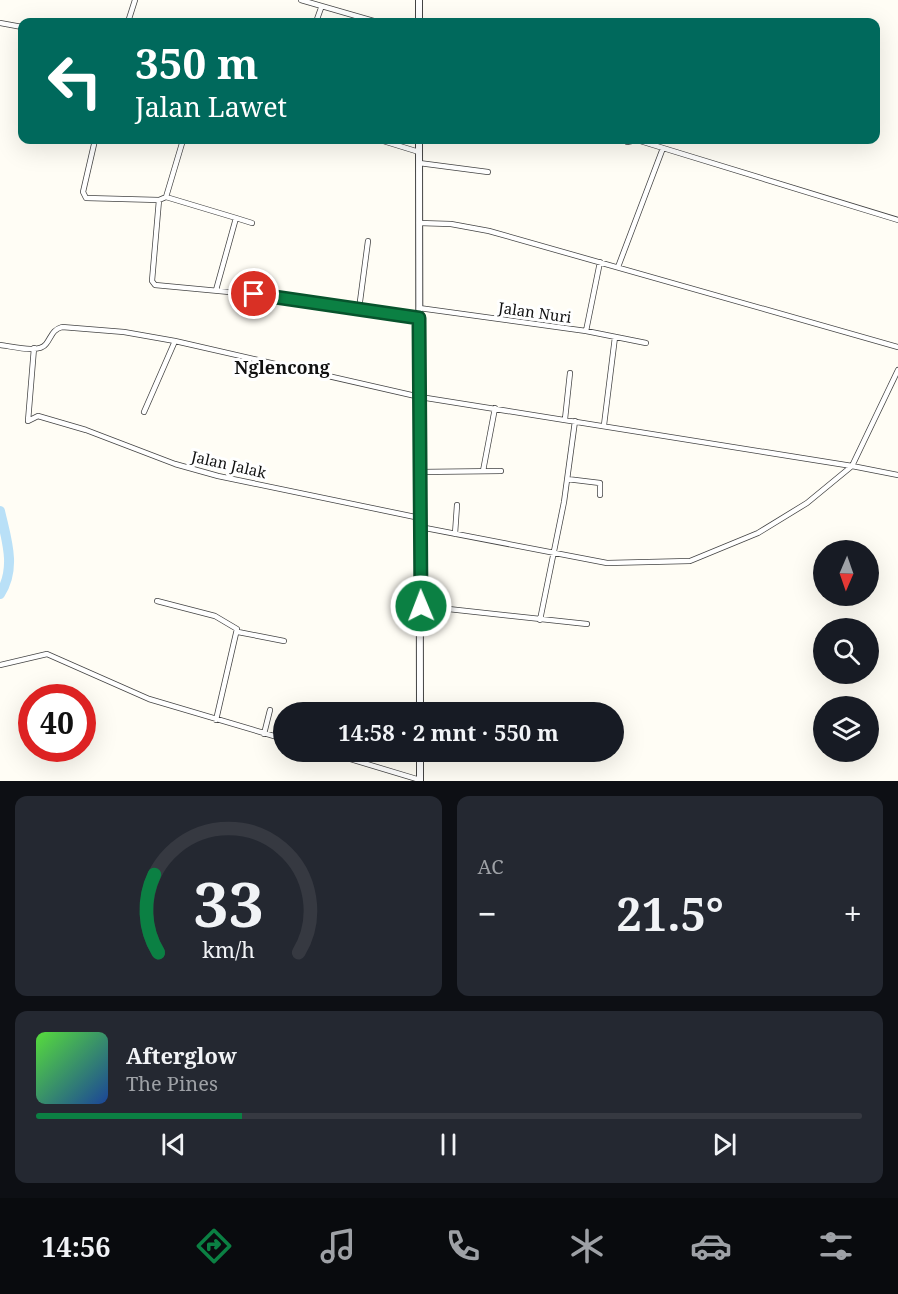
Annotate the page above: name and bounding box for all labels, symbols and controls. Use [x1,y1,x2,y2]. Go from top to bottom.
text: 350 m [135,34,259,91]
icon: left [36,42,114,120]
text: Jalan Lawet [135,88,287,125]
pin [228,268,279,319]
icon: arrive [237,277,270,310]
street label: Jalan Nuri [496,297,573,327]
district label: Nglencong [234,355,331,379]
street label: Jalan Jalak [189,445,269,482]
north arrow [813,540,879,606]
map controls [813,540,879,762]
position arrow [389,574,453,638]
button: search [813,618,879,684]
speed limit sign: 40 [18,684,96,762]
button: layers [813,696,879,762]
text: 14:58 · 2 mnt · 550 m [338,717,559,747]
text: AC [478,853,503,880]
text: 33 [193,860,264,945]
text: 21.5° [616,883,724,944]
text: − [478,891,497,936]
text: + [844,891,862,936]
text: km/h [202,935,255,964]
text: Afterglow [126,1040,237,1070]
text: The Pines [126,1070,218,1097]
icon: previous [157,1128,190,1161]
icon: pause [432,1128,465,1161]
icon: next [708,1128,741,1161]
icon: directions [193,1225,235,1267]
icon: music [317,1225,359,1267]
icon: phone [442,1225,484,1267]
icon: climate [566,1225,608,1267]
icon: car [690,1225,732,1267]
icon: filters [815,1225,857,1267]
text: 14:56 [41,1228,110,1265]

